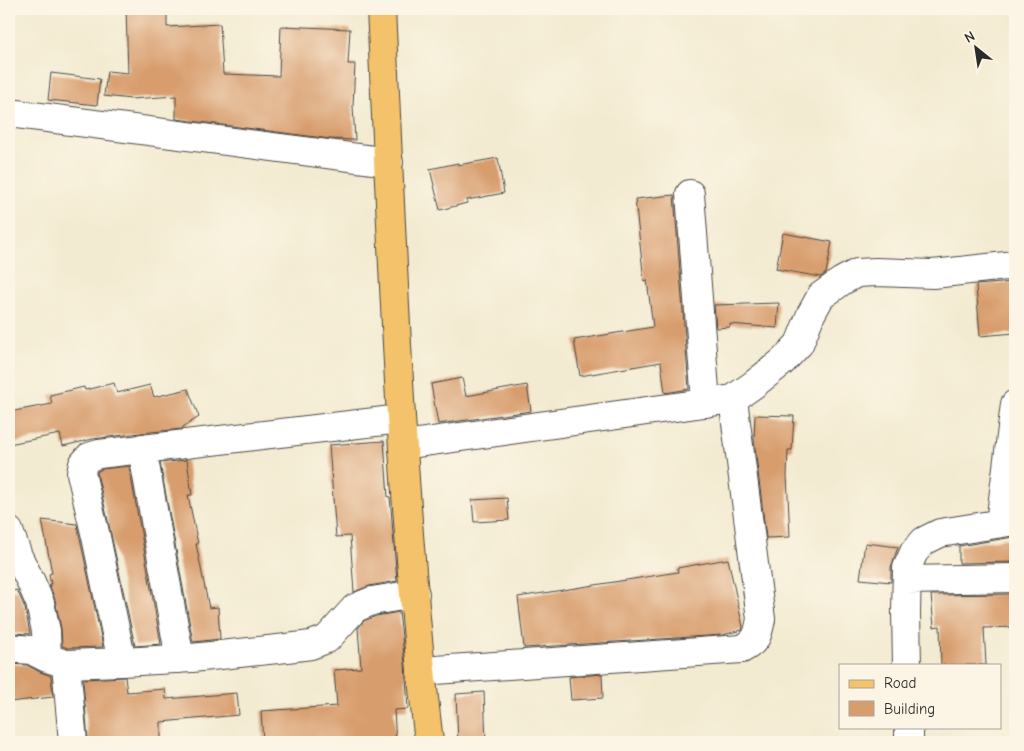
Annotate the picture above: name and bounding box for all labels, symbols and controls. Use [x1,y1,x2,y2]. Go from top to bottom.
north arrow [952,22,1002,72]
text: N [962,28,978,47]
legend [839,664,1002,728]
text: Road [884,674,916,692]
text: Building [884,700,935,718]

